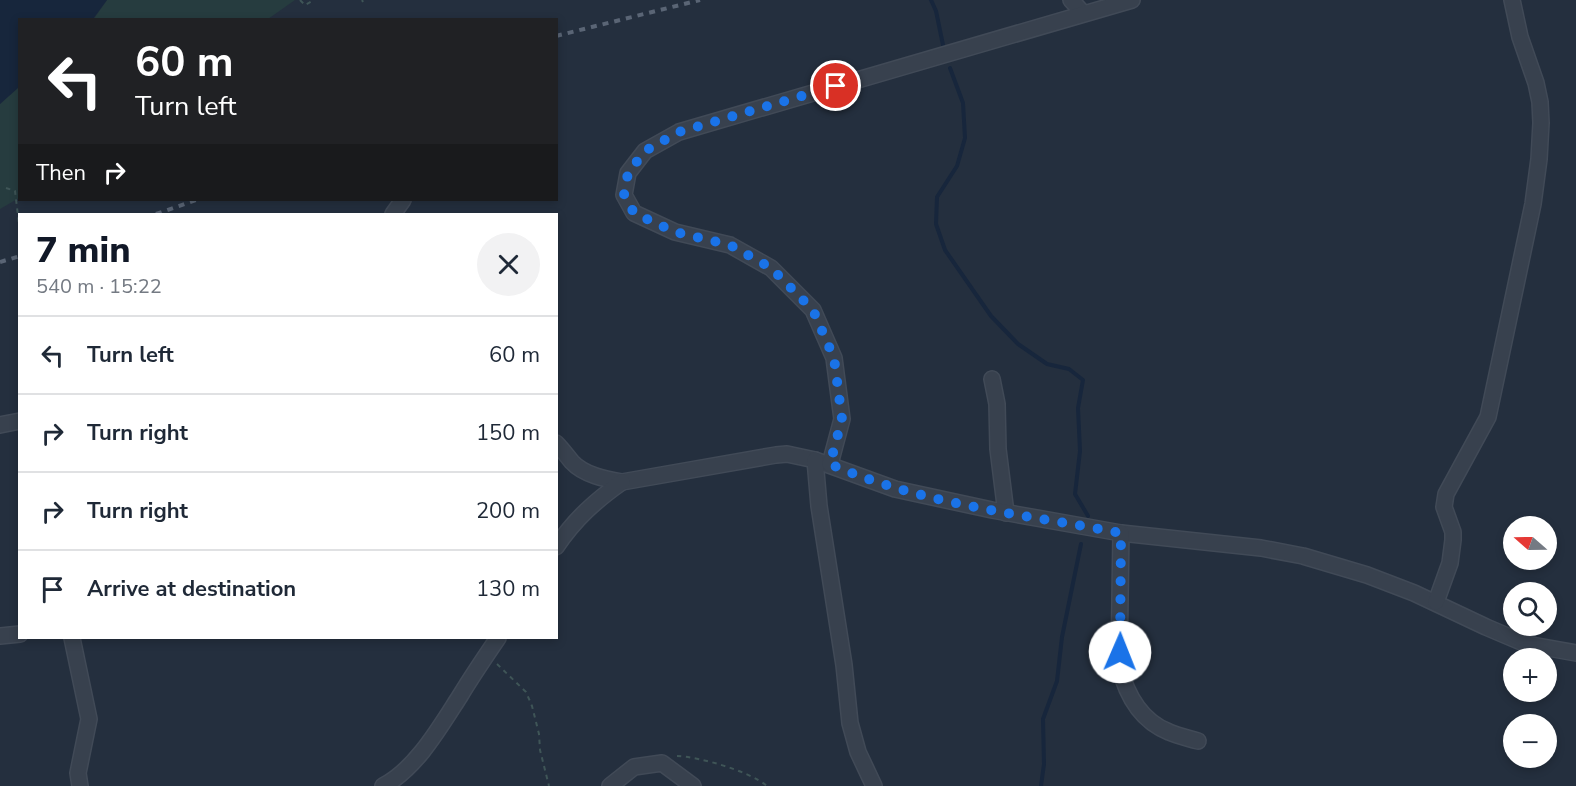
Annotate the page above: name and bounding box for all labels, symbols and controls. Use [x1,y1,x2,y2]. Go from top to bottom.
text: 60 m [135,34,234,91]
icon: left [36,42,114,120]
pin [810,60,861,111]
icon: arrive [819,69,852,102]
text: Turn left [135,88,236,125]
icon: right [98,156,131,189]
text: Then [36,158,86,188]
text: 7 min [36,226,131,275]
button: close [477,233,540,296]
text: 540 m · 15:22 [36,273,162,300]
icon: left [36,339,69,372]
text: Turn left [87,340,174,370]
text: 60 m [489,340,540,370]
icon: right [36,417,69,450]
text: Turn right [87,418,188,448]
text: 150 m [476,418,540,448]
icon: right [36,495,69,528]
text: Turn right [87,496,188,526]
text: 200 m [476,496,540,526]
north arrow [1503,516,1557,570]
map controls [1503,516,1557,768]
icon: arrive [36,573,69,606]
text: Arrive at destination [87,574,296,604]
text: 130 m [476,574,540,604]
button: search [1503,582,1557,636]
position arrow [1088,620,1152,684]
button: + [1503,648,1557,702]
button: − [1503,714,1557,768]

